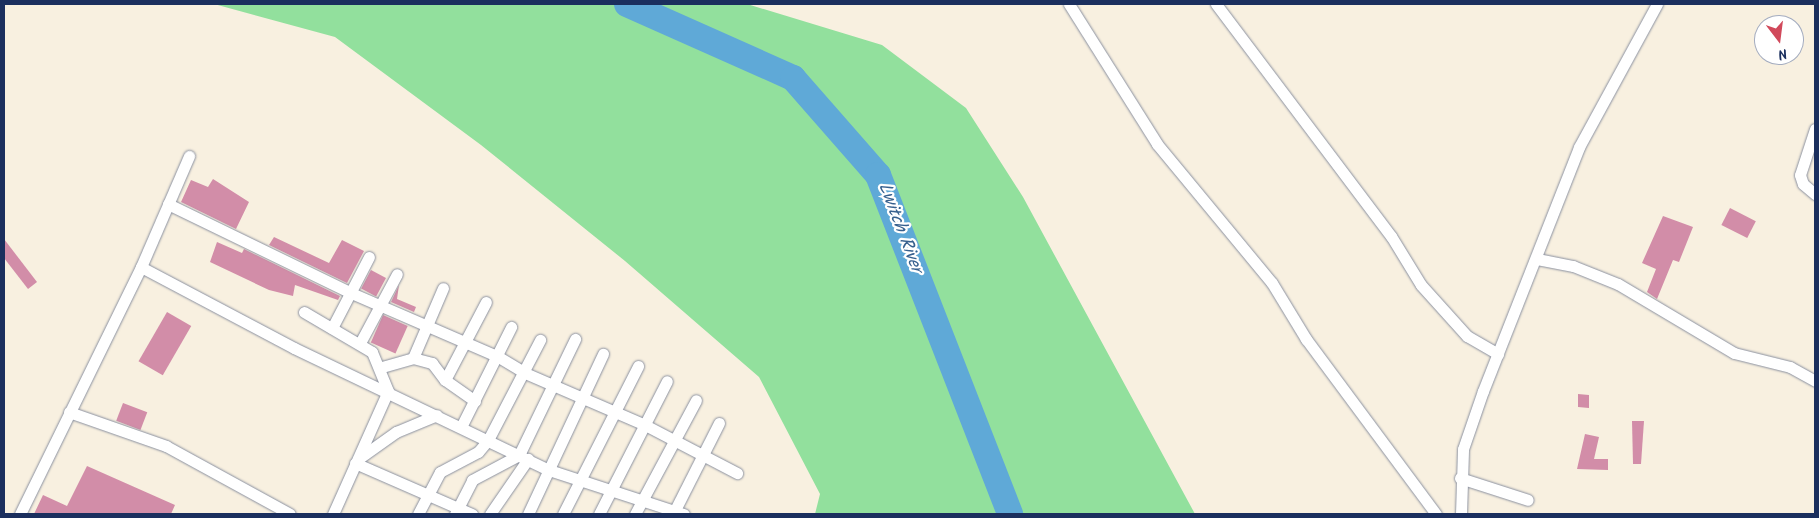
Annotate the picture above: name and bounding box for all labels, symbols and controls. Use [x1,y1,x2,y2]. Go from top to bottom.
north arrow [1754,15,1804,65]
text: N [1776,42,1790,65]
water label: Lwitch River [872,180,926,276]

